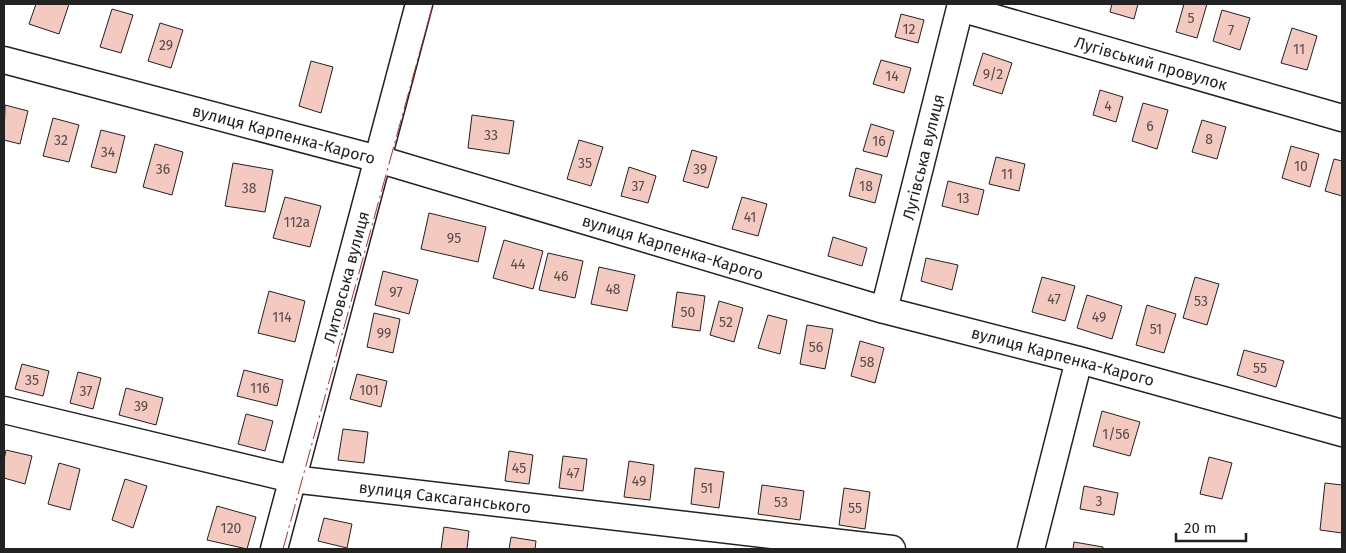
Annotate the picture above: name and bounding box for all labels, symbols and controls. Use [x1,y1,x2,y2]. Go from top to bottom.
house number: 5 [1187,10,1195,27]
house number: 12 [903,21,916,38]
house number: 7 [1228,22,1234,39]
street label: Лугівський провулок [1072,33,1230,95]
house number: 29 [159,37,173,54]
house number: 11 [1293,41,1305,58]
house number: 9/2 [983,66,1003,83]
house number: 14 [885,68,899,85]
street label: Лугівська вулиця [899,92,948,222]
house number: 4 [1104,98,1112,115]
street label: вулиця Карпенка-Карого [190,101,377,168]
house number: 6 [1146,118,1154,135]
house number: 33 [484,127,498,144]
house number: 8 [1205,131,1213,148]
house number: 32 [54,132,68,149]
house number: 16 [872,133,886,150]
house number: 34 [101,144,116,161]
house number: 35 [578,155,592,172]
house number: 10 [1294,158,1308,175]
house number: 36 [156,161,170,178]
house number: 39 [693,161,707,178]
house number: 11 [1001,166,1013,183]
house number: 37 [631,178,645,195]
house number: 18 [859,178,873,195]
house number: 38 [242,180,257,197]
house number: 13 [956,190,970,207]
street label: Литовська вулиця [320,209,373,345]
house number: 41 [744,209,756,226]
street label: вулиця Карпенка-Карого [580,211,766,284]
house number: 112а [284,214,310,231]
house number: 95 [447,230,461,247]
house number: 44 [511,256,526,273]
house number: 46 [554,268,568,285]
house number: 48 [605,281,621,298]
house number: 97 [389,284,403,301]
house number: 47 [1047,291,1061,308]
house number: 53 [1194,293,1208,310]
house number: 50 [681,304,696,321]
house number: 114 [272,309,292,326]
house number: 49 [1092,309,1106,326]
house number: 52 [719,314,733,331]
house number: 51 [1150,321,1162,338]
street label: вулиця Карпенка-Карого [969,323,1156,390]
house number: 99 [377,325,391,342]
house number: 56 [809,339,823,356]
house number: 58 [860,354,875,371]
house number: 55 [1253,360,1267,377]
house number: 35 [25,372,39,389]
house number: 116 [250,380,270,397]
house number: 101 [359,382,379,399]
house number: 37 [79,383,93,400]
house number: 39 [134,398,148,415]
house number: 1/56 [1102,426,1130,443]
house number: 45 [512,460,526,477]
house number: 47 [566,465,580,482]
house number: 49 [632,473,646,490]
street label: вулиця Саксаганського [358,478,532,517]
house number: 51 [701,480,713,497]
house number: 3 [1096,493,1103,510]
house number: 53 [774,494,788,511]
house number: 55 [848,500,862,517]
scale bar [1176,510,1246,542]
text: 20 m [1184,519,1217,537]
house number: 120 [221,520,242,537]

